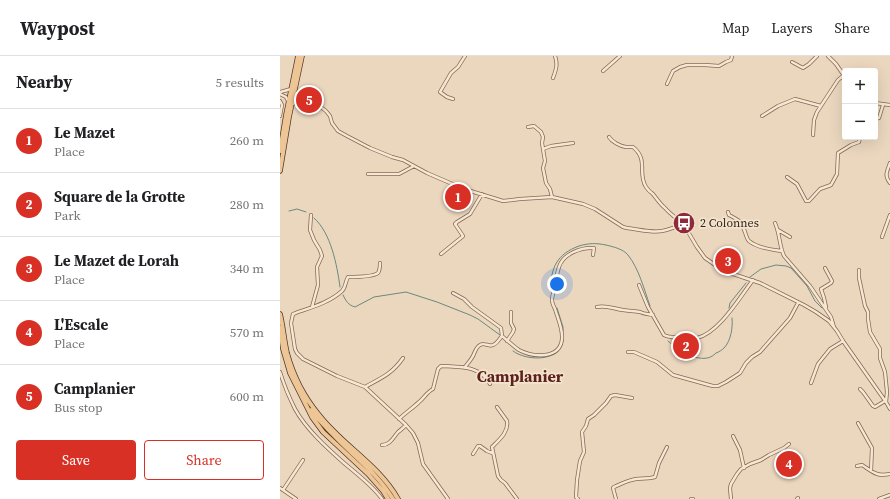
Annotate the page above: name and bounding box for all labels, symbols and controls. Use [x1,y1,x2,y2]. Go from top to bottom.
text: Waypost [20,15,95,41]
text: Map [722,18,749,38]
text: Layers [771,18,813,38]
text: Share [835,18,870,38]
map controls [842,68,878,140]
button: + [842,68,878,104]
text: Nearby [16,70,72,94]
text: 5 results [216,74,264,91]
pin: 5 [296,85,322,115]
button: − [842,104,878,140]
text: Le Mazet [54,122,115,143]
text: 1 [25,132,33,149]
text: 260 m [230,132,264,149]
text: Place [54,143,85,160]
pin: 1 [445,182,471,212]
text: Square de la Grotte [54,186,185,207]
text: 2 [25,196,33,213]
text: 280 m [230,196,264,213]
text: Park [54,207,81,224]
bus stop icon: 2 Colonnes [671,210,697,236]
place label: 2 Colonnes [700,215,759,231]
pin: 3 [715,246,741,276]
text: Le Mazet de Lorah [54,250,179,271]
text: 3 [25,260,33,277]
text: 340 m [230,260,264,277]
text: Place [54,271,85,288]
your location [547,274,567,294]
text: L'Escale [54,314,108,335]
text: 4 [25,324,33,341]
text: 570 m [230,324,264,341]
pin: 2 [673,331,699,361]
text: Place [54,335,85,352]
district label: Camplanier [477,365,564,387]
text: Camplanier [54,378,135,399]
text: 5 [25,388,33,405]
text: 600 m [230,388,264,405]
text: Bus stop [54,399,103,416]
button: Save [16,440,136,480]
button: Share [144,440,264,480]
pin: 4 [776,449,802,479]

